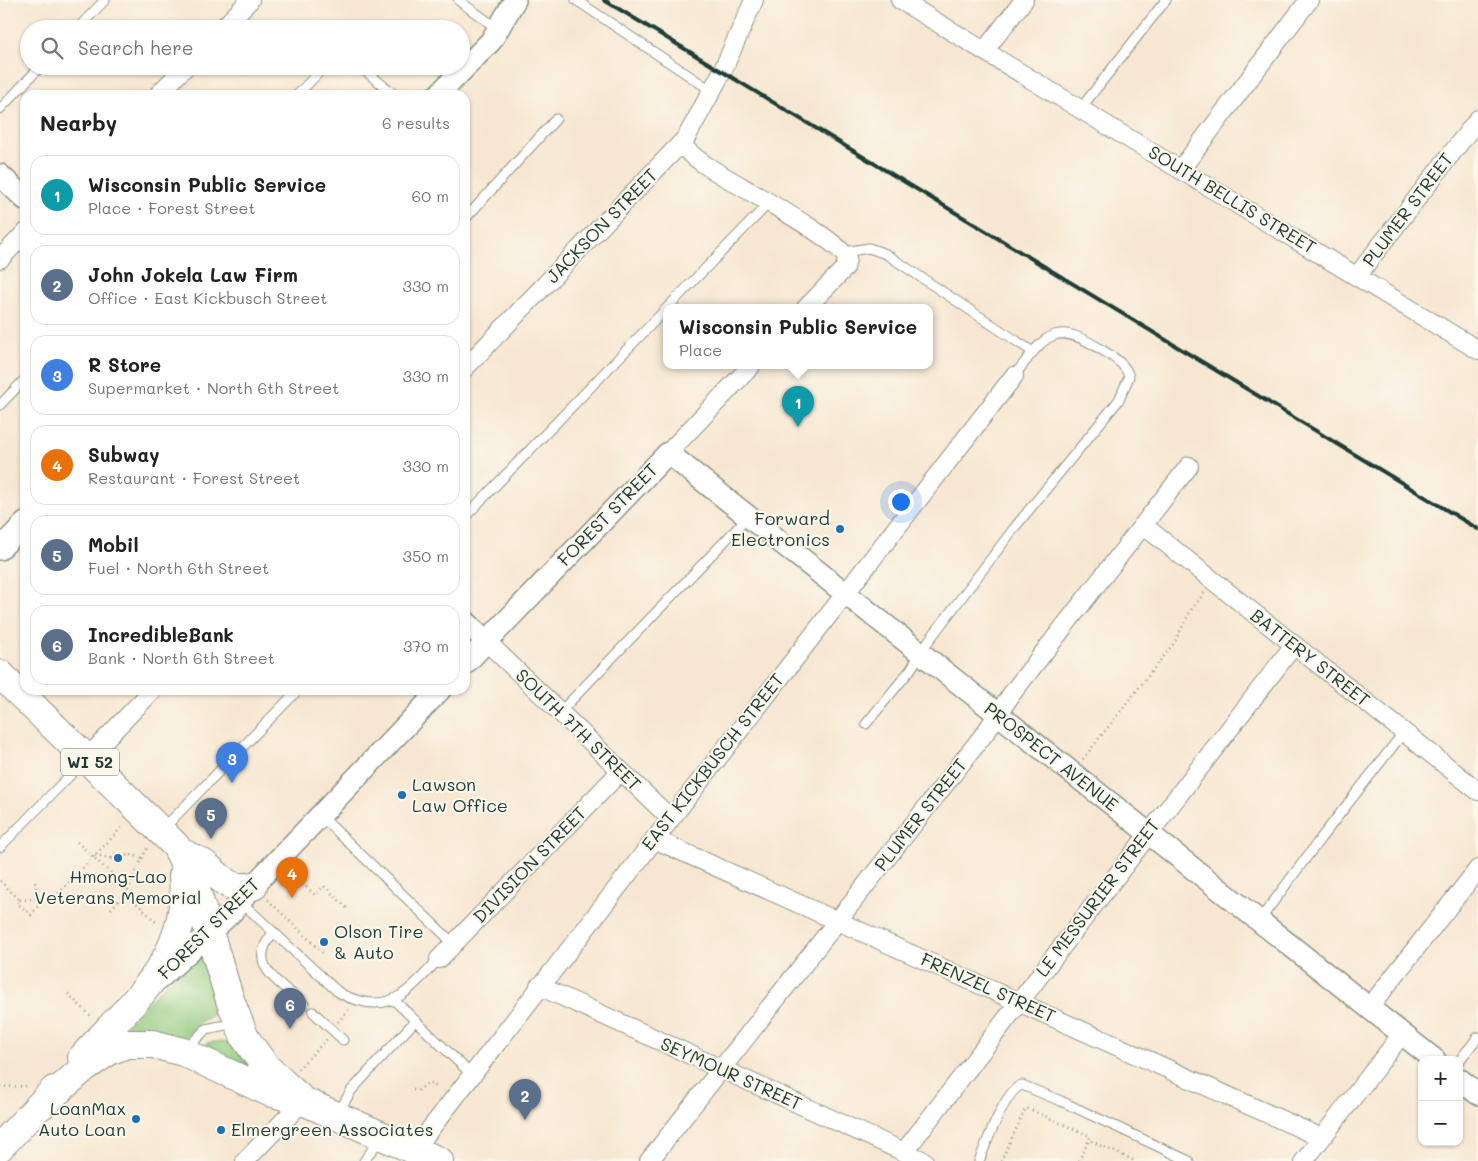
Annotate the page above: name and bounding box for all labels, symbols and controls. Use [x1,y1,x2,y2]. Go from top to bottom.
search box [20,20,470,75]
icon: search [38,34,66,62]
text: Search here [78,35,194,60]
text: Nearby [40,109,117,136]
text: 6 results [382,112,450,133]
street label: SOUTH BELLIS STREET [1144,140,1321,259]
street label: PLUMER STREET [1356,148,1458,271]
street label: JACKSON STREET [540,163,662,288]
text: Wisconsin Public Service [88,172,326,197]
text: 1 [53,185,61,206]
text: 60 m [412,185,449,206]
text: Place · Forest Street [88,197,256,218]
text: John Jokela Law Firm [88,262,298,287]
text: 2 [53,275,61,296]
text: 330 m [403,275,449,296]
text: Office · East Kickbusch Street [88,287,327,308]
popup [663,304,933,369]
text: Wisconsin Public Service [679,314,917,339]
text: Place [679,339,722,360]
text: R Store [88,352,161,377]
text: 3 [52,365,62,386]
text: 330 m [403,365,449,386]
text: Supermarket · North 6th Street [88,377,339,398]
pin: 1 [782,386,814,427]
text: Subway [88,442,159,467]
text: 4 [52,455,62,476]
text: 330 m [403,455,449,476]
street label: FOREST STREET [552,458,663,571]
text: Restaurant · Forest Street [88,467,300,488]
your location [888,489,914,515]
place label: Forward Electronics [731,506,830,551]
marker: Forward Electronics [834,523,846,535]
text: Mobil [88,532,139,557]
text: 5 [52,545,62,566]
text: 350 m [403,545,449,566]
text: Fuel · North 6th Street [88,557,269,578]
street label: BATTERY STREET [1246,603,1375,711]
text: IncredibleBank [88,622,234,647]
text: 6 [52,635,62,656]
text: 370 m [403,635,449,656]
text: Bank · North 6th Street [88,647,275,668]
street label: SOUTH 7TH STREET [511,663,647,796]
street label: EAST KICKBUSCH STREET [636,668,789,855]
street label: PROSPECT AVENUE [980,696,1124,816]
pin: 3 [216,742,248,783]
road number: WI 52 [61,749,119,776]
street label: PLUMER STREET [869,753,972,876]
place label: Lawson Law Office [412,772,508,817]
marker: Lawson Law Office [396,789,408,801]
pin: 5 [195,798,227,839]
street label: DIVISION STREET [467,801,591,928]
street label: LE MESSURIER STREET [1030,814,1165,981]
marker: Hmong-Lao Veterans Memorial [112,852,124,864]
pin: 4 [276,857,308,898]
place label: Hmong-Lao Veterans Memorial [34,864,202,909]
street label: FOREST STREET [152,872,264,984]
place label: Olson Tire & Auto [334,919,424,964]
marker: Olson Tire & Auto [318,936,330,948]
street label: FRENZEL STREET [917,947,1060,1028]
pin: 6 [274,988,306,1029]
street label: SEYMOUR STREET [657,1031,806,1115]
map controls [1418,1056,1463,1146]
button: + [1418,1056,1463,1101]
pin: 2 [509,1079,541,1120]
place label: LoanMax Auto Loan [38,1096,126,1141]
button: − [1418,1101,1463,1146]
marker: LoanMax Auto Loan [130,1113,142,1125]
place label: Elmergreen Associates [231,1117,434,1141]
marker: Elmergreen Associates [215,1124,227,1136]

